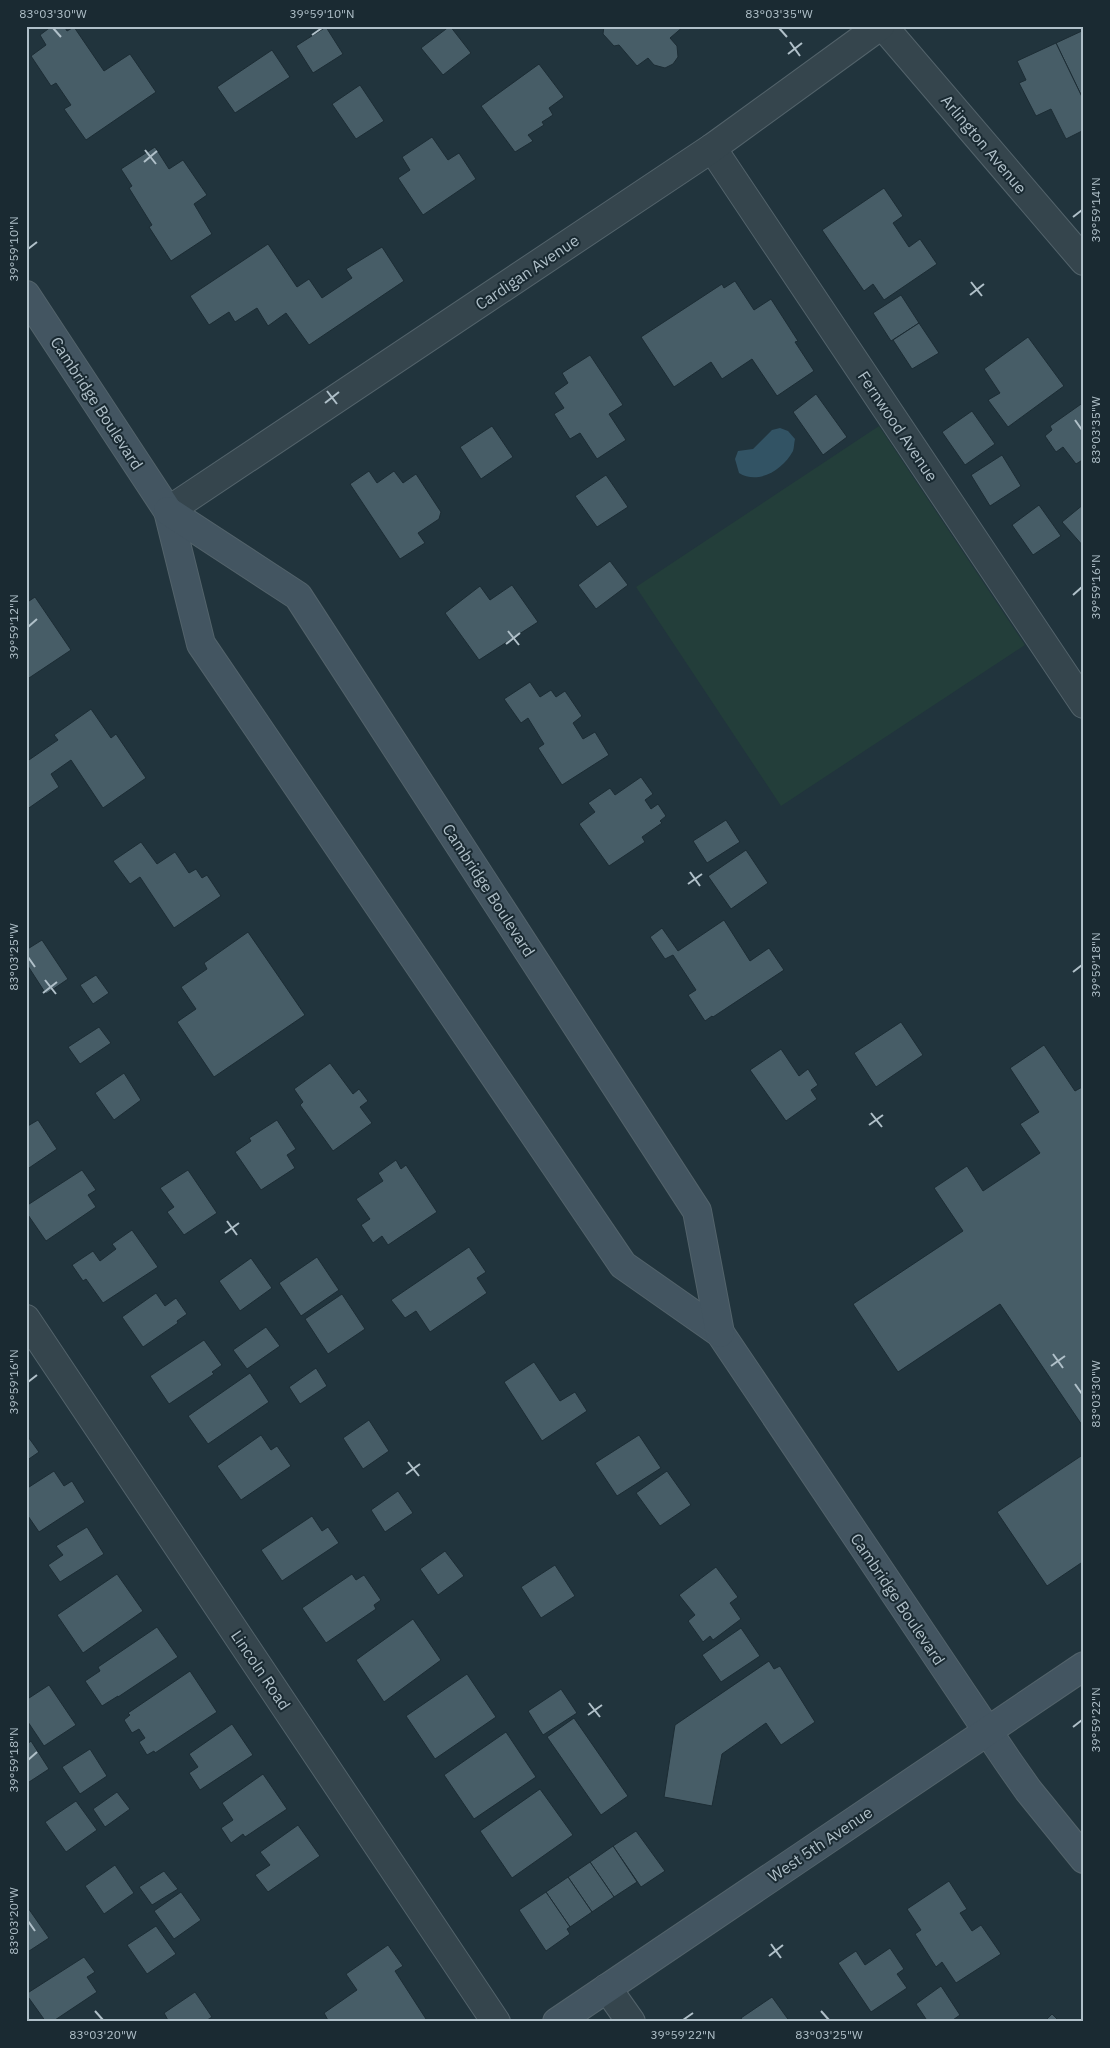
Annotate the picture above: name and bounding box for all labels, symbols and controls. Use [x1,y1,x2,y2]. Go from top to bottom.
text: 83°03'30"W [19,6,87,21]
text: 39°59'10"N [289,6,355,21]
text: 83°03'35"W [745,6,813,21]
street label: Arlington Avenue [937,91,1031,198]
text: 39°59'14"N [1088,177,1103,243]
text: 39°59'10"N [6,216,21,282]
street label: Cardigan Avenue [471,230,583,314]
street label: Cambridge Boulevard [47,333,147,473]
street label: Fernwood Avenue [854,367,942,485]
text: 83°03'35"W [1088,396,1103,464]
text: 39°59'16"N [1088,554,1103,620]
text: 39°59'12"N [6,594,21,660]
street label: Cambridge Boulevard [439,820,539,960]
text: 83°03'25"W [6,923,21,991]
text: 39°59'18"N [1088,932,1103,998]
text: 39°59'16"N [6,1349,21,1415]
text: 83°03'30"W [1088,1360,1103,1428]
street label: Cambridge Boulevard [846,1529,950,1669]
street label: Lincoln Road [227,1626,295,1714]
text: 39°59'22"N [1088,1687,1103,1753]
text: 39°59'18"N [6,1727,21,1793]
street label: West 5th Avenue [764,1802,876,1886]
text: 83°03'20"W [6,1887,21,1955]
text: 83°03'20"W [69,2027,137,2042]
text: 39°59'22"N [650,2027,716,2042]
text: 83°03'25"W [795,2027,863,2042]

